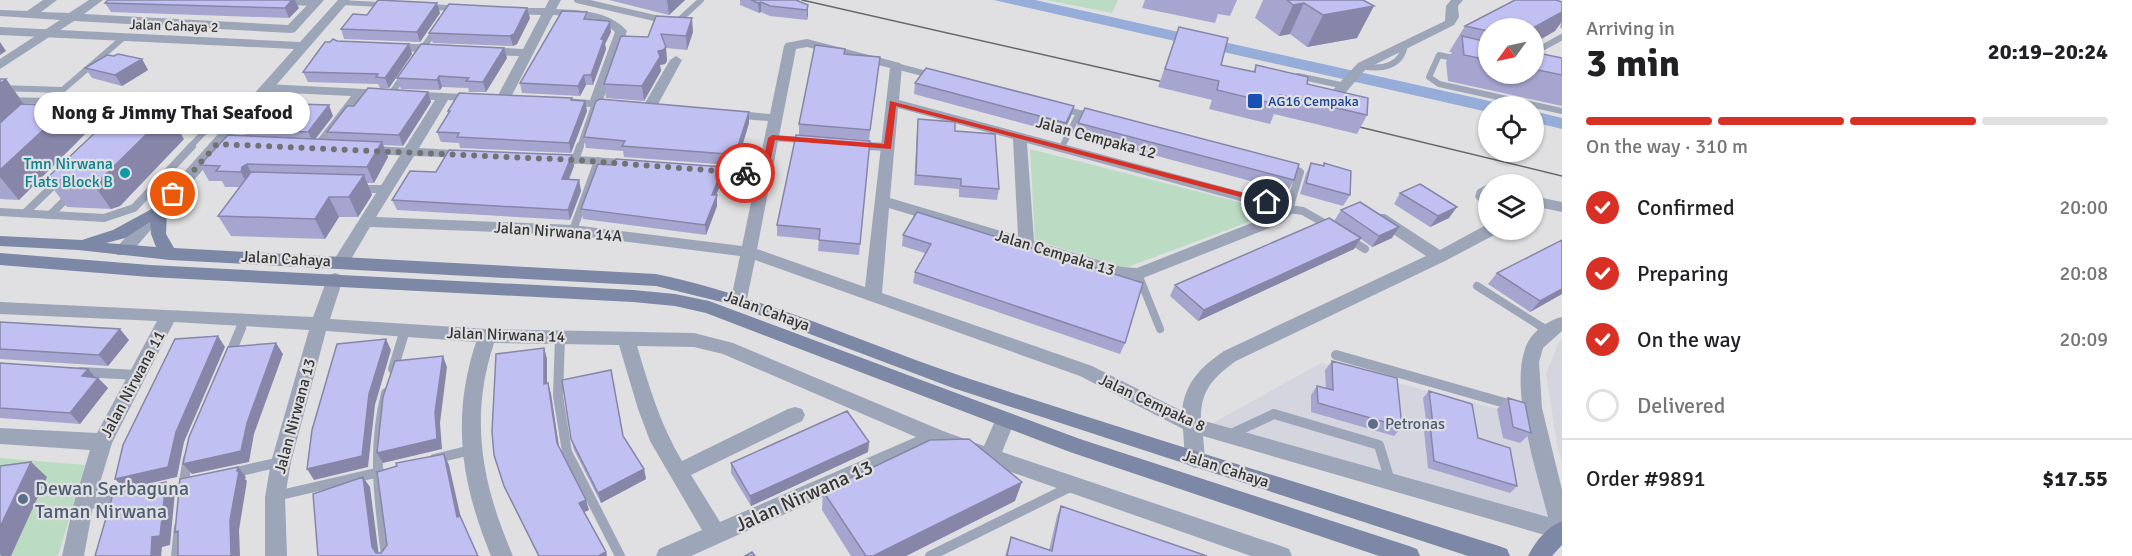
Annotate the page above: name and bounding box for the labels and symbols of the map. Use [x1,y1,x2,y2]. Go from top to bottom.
street label: Jalan Cahaya 2 [129,16,219,36]
north arrow [1478,18,1544,84]
callout: Nong & Jimmy Thai Seafood [35,92,311,134]
marker: AG16 Cempaka [1246,92,1264,110]
place label: AG16 Cempaka [1268,93,1359,110]
street label: Jalan Cempaka 12 [1034,112,1158,164]
courier [715,143,775,203]
place label: Tmn Nirwana Flats Block B [23,154,113,192]
marker: Tmn Nirwana Flats Block B [118,166,132,180]
pin [147,168,198,219]
pin [1241,176,1292,227]
street label: Jalan Nirwana 14A [493,218,623,246]
street label: Jalan Cempaka 13 [993,225,1117,281]
street label: Jalan Cahaya [241,247,331,271]
street label: Jalan Cahaya [721,286,813,336]
street label: Jalan Nirwana 14 [446,323,566,347]
street label: Jalan Nirwana 11 [96,327,170,441]
street label: Jalan Nirwana 13 [270,356,320,476]
street label: Jalan Cempaka 8 [1096,370,1208,436]
place label: Petronas [1385,414,1445,434]
marker: Petronas [1366,417,1380,431]
street label: Jalan Cahaya [1180,446,1272,492]
street label: Jalan Nirwana 13 [731,454,877,538]
place label: Dewan Serbaguna Taman Nirwana [35,476,189,524]
marker: Dewan Serbaguna Taman Nirwana [16,492,30,506]

